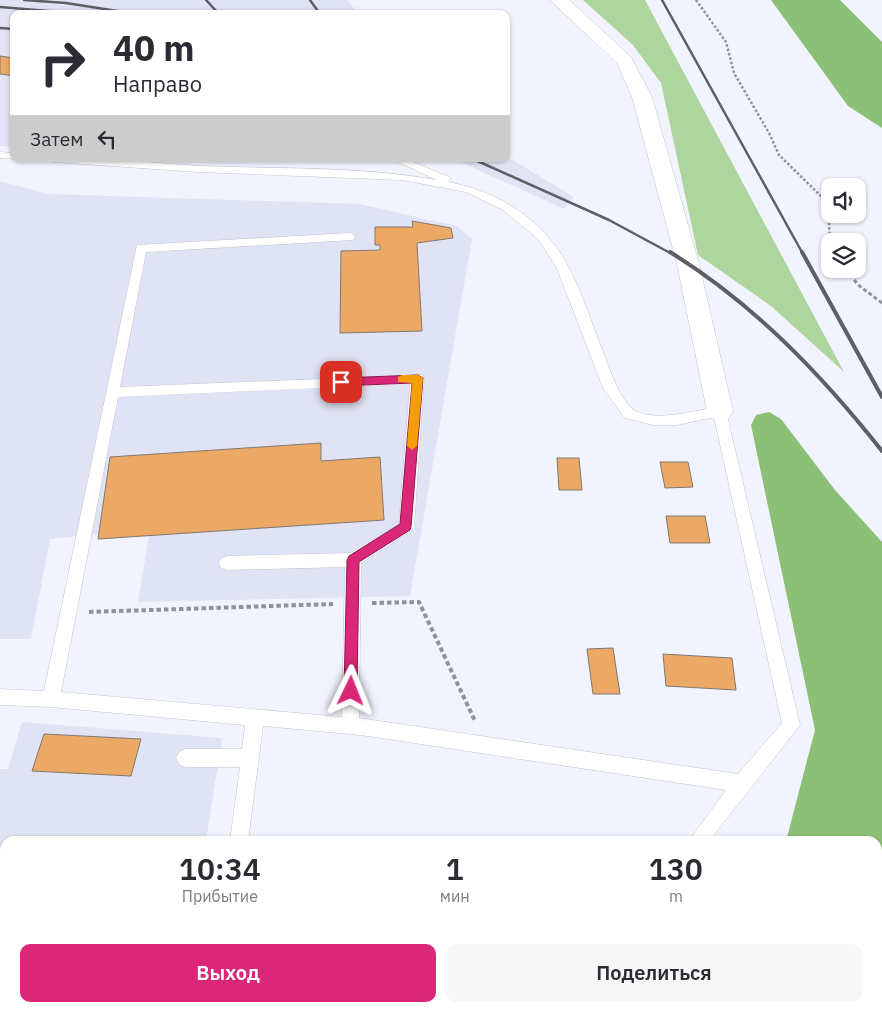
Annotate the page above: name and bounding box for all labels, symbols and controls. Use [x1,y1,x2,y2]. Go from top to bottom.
text: 40 m [113,25,195,71]
icon: right [30,30,95,95]
text: Направо [113,69,202,98]
icon: left [93,125,121,153]
text: Затем [30,127,83,151]
map controls [821,178,866,278]
button: sound [821,178,866,223]
button: layers [821,233,866,278]
pin [320,361,362,403]
icon: arrive [327,368,355,396]
position arrow [324,664,376,716]
text: 10:34 [179,849,261,888]
text: 1 [446,849,464,888]
text: 130 [649,849,703,888]
text: Прибытие [182,886,258,906]
text: мин [440,886,470,906]
text: m [669,886,683,906]
button: Выход [20,944,436,1002]
button: Поделиться [446,944,862,1002]

